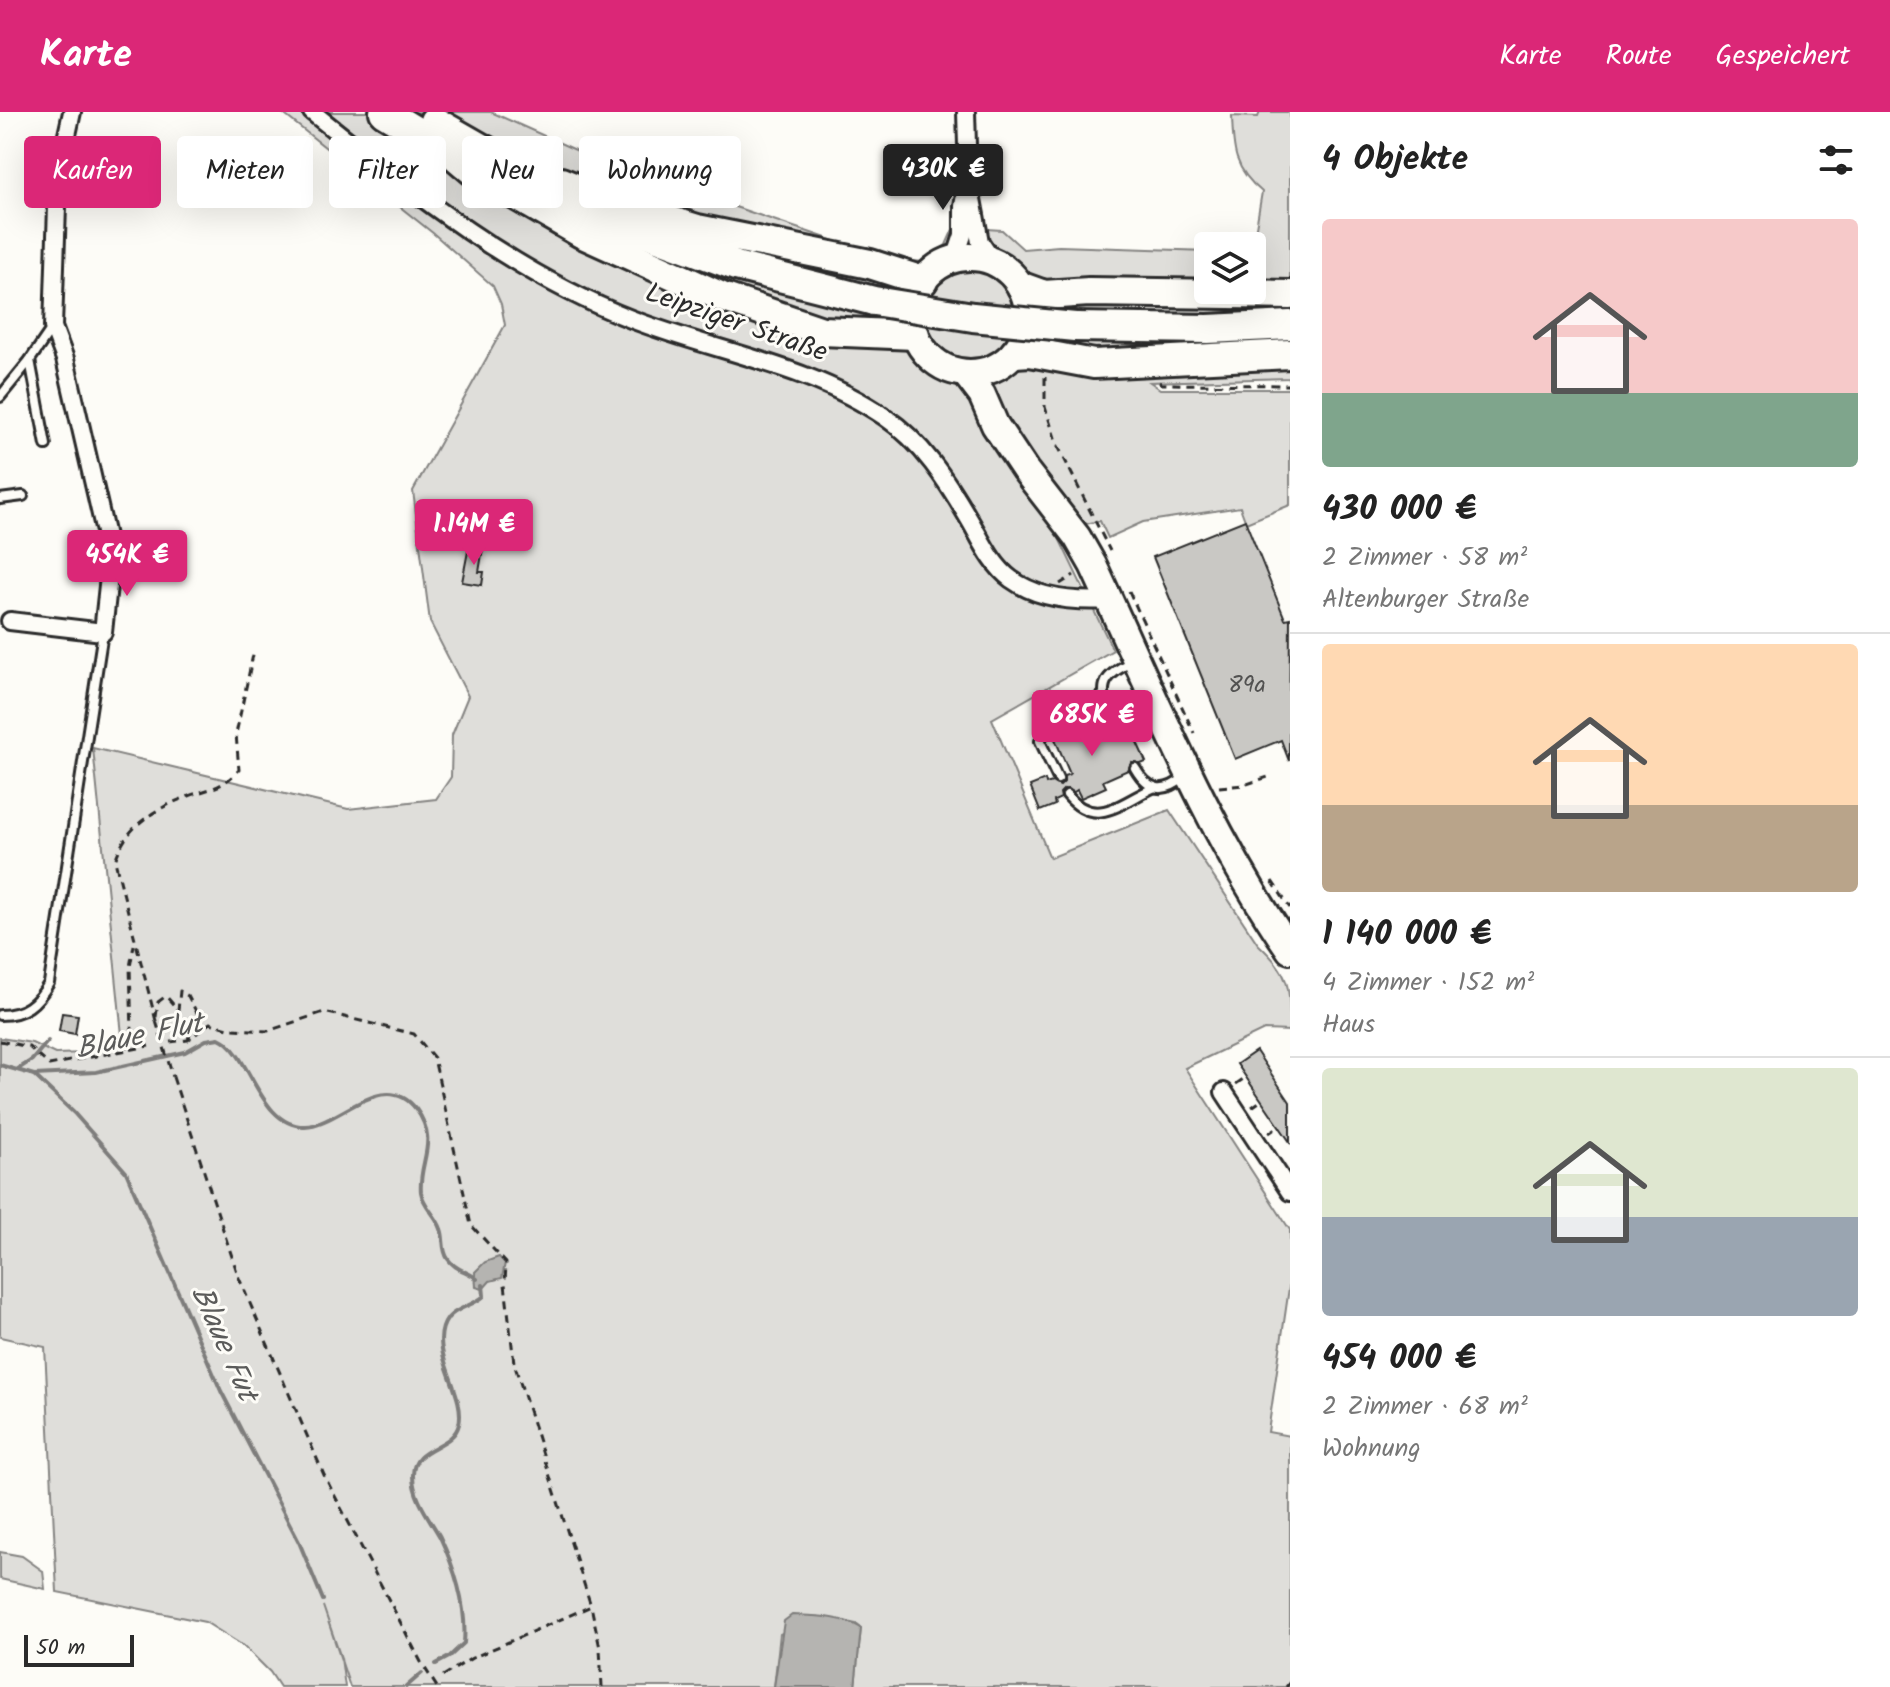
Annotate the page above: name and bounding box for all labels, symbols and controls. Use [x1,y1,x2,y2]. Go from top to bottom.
text: Karte [40,26,132,86]
text: Karte [1499,34,1562,79]
text: Route [1606,34,1672,79]
text: Gespeichert [1716,34,1850,79]
text: 4 Objekte [1322,133,1468,187]
chip: Kaufen [24,136,161,208]
chip: Mieten [177,136,313,208]
chip: Filter [329,136,446,208]
chip: Neu [462,136,563,208]
chip: Wohnung [579,136,741,208]
icon: filters [1814,138,1858,182]
pin: 430K € [878,144,1008,212]
text: 430K € [901,149,985,191]
map controls [1194,232,1266,304]
button: layers [1194,232,1266,304]
street label: Leipziger Straße [639,271,834,376]
icon: home [1518,271,1662,415]
text: 430 000 € [1322,483,1477,537]
pin: 1.14M € [400,499,548,567]
text: 1.14M € [433,504,515,546]
pin: 454K € [62,530,192,598]
text: 454K € [85,535,169,577]
text: 2 Zimmer · 58 m² [1322,537,1527,579]
text: Altenburger Straße [1322,579,1529,621]
house number: 89a [1228,666,1266,705]
pin: 685K € [1027,690,1157,758]
text: 685K € [1050,695,1134,737]
icon: home [1518,696,1662,840]
text: 1 140 000 € [1322,908,1492,962]
text: 4 Zimmer · 152 m² [1322,962,1534,1004]
water label: Blaue Flut [71,999,212,1074]
text: Haus [1322,1004,1375,1046]
icon: home [1518,1120,1662,1264]
water label: Blaue Fut [176,1278,272,1413]
text: 454 000 € [1322,1332,1476,1386]
text: 2 Zimmer · 68 m² [1322,1386,1528,1428]
text: Wohnung [1322,1428,1421,1470]
scale bar [24,1631,134,1667]
text: 50 m [36,1631,85,1666]

